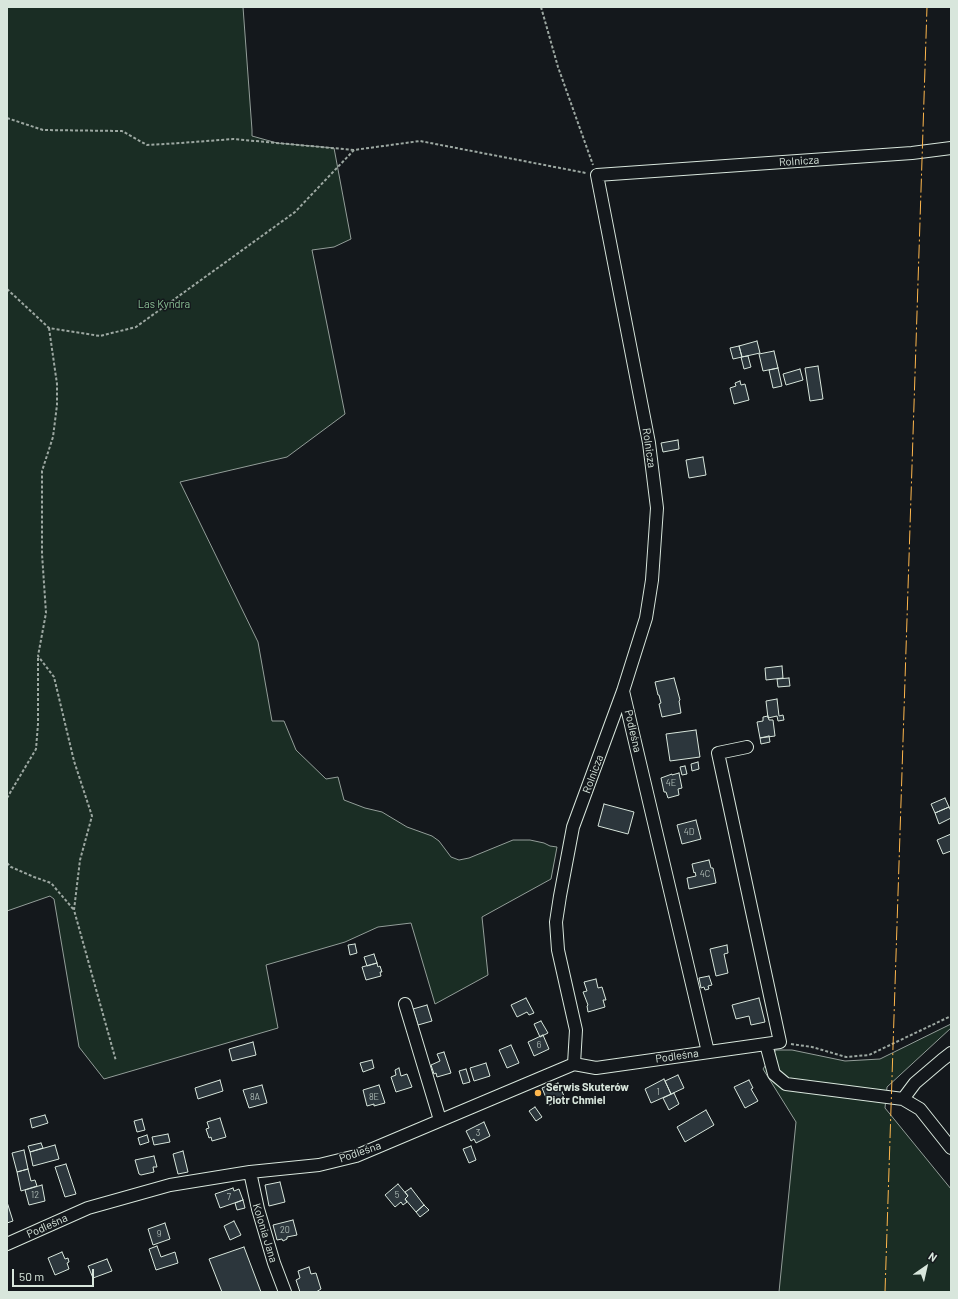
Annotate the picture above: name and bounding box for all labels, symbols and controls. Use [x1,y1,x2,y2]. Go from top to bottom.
street label: Rolnicza [778,153,820,169]
park label: Las Kyndra [138,297,190,311]
street label: Rolnicza [640,427,658,469]
street label: Podleśna [622,708,644,754]
street label: Rolnicza [580,753,606,795]
house number: 4E [666,778,676,788]
house number: 4D [684,827,694,837]
house number: 4C [700,869,710,879]
house number: 6 [537,1040,541,1050]
street label: Podleśna [655,1046,699,1066]
place label: Serwis Skuterów Piotr Chmiel [546,1080,629,1106]
house number: 1 [656,1087,660,1097]
marker: Serwis Skuterów Piotr Chmiel [533,1088,543,1098]
house number: 8A [250,1092,260,1102]
house number: 8E [369,1092,379,1102]
house number: 3 [476,1128,480,1138]
street label: Podleśna [337,1139,383,1165]
house number: 12 [31,1190,39,1200]
house number: 5 [395,1190,399,1200]
house number: 7 [227,1192,231,1202]
street label: Kolonia Jana [250,1202,280,1264]
street label: Podleśna [24,1211,70,1241]
house number: 20 [280,1225,290,1235]
house number: 9 [157,1229,161,1239]
north arrow [906,1247,946,1287]
text: N [926,1249,940,1264]
scale bar [14,1261,96,1287]
text: 50 m [19,1269,44,1283]

